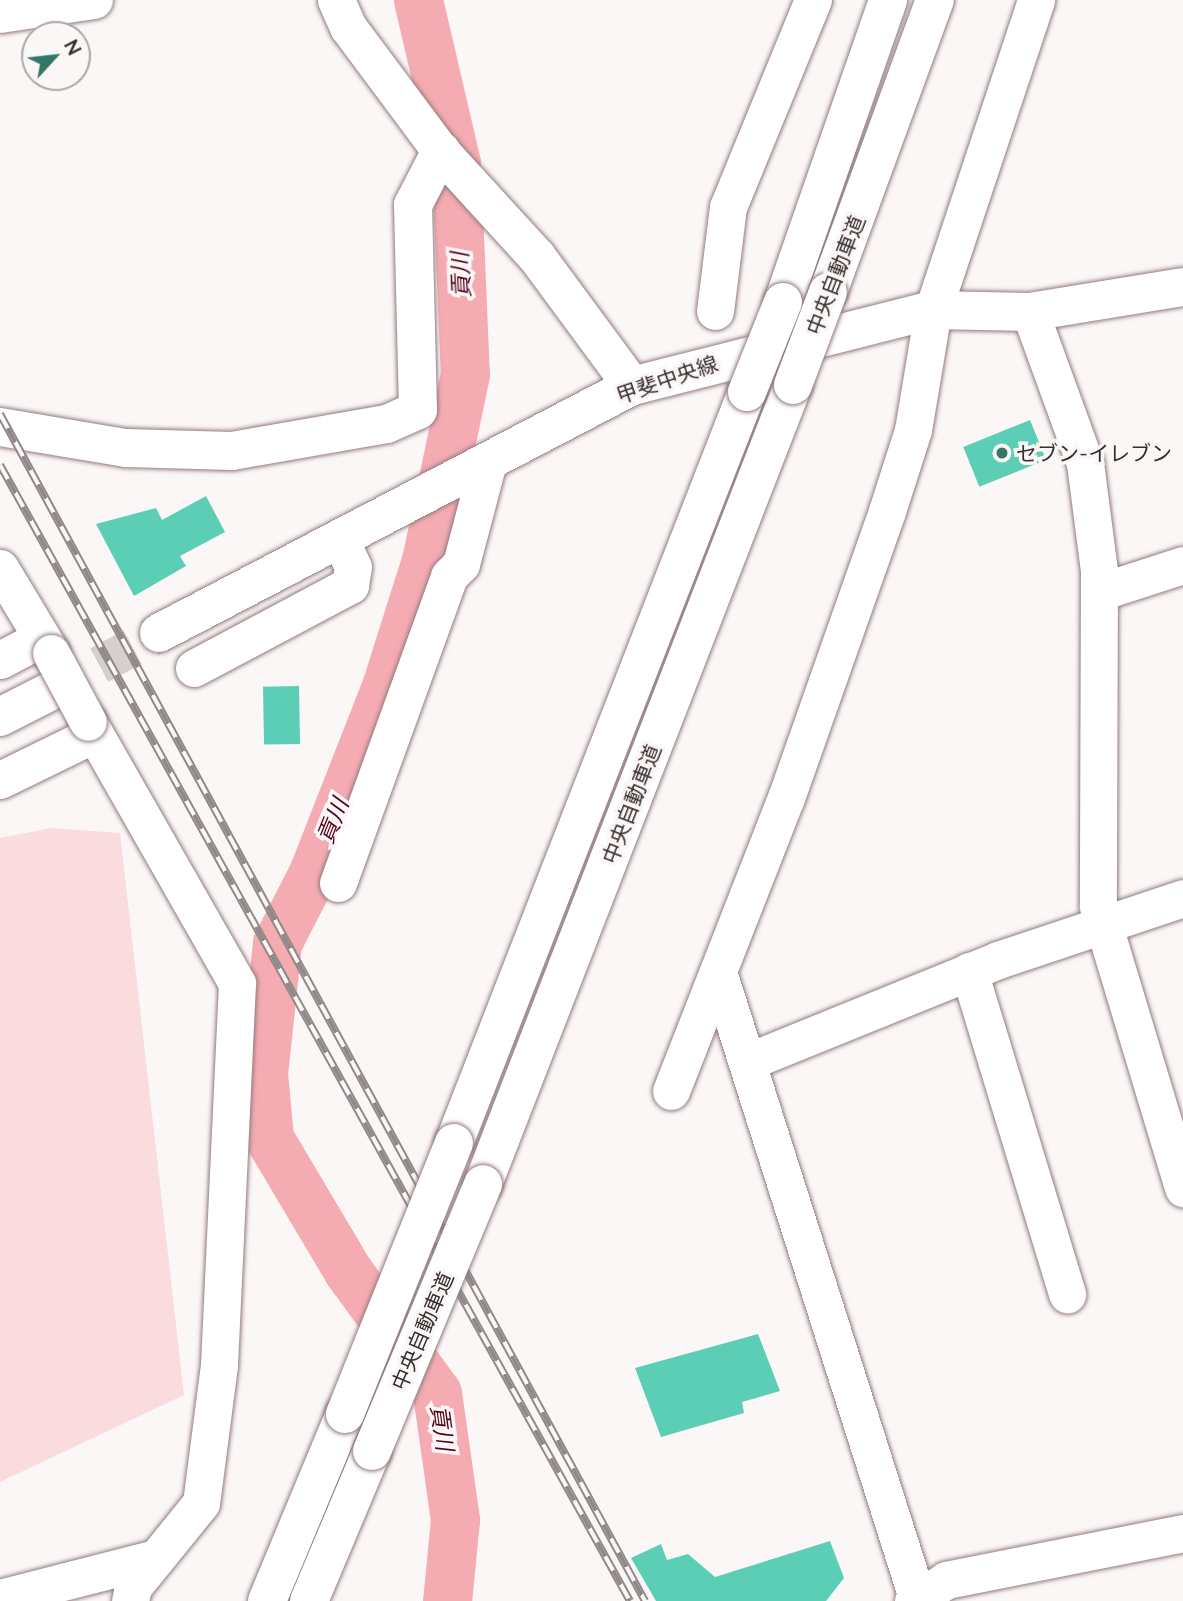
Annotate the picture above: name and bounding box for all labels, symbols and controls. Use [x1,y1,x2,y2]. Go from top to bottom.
north arrow [21,21,91,91]
text: N [59,36,87,59]
street label: 中央自動車道 [801,212,869,338]
water label: 貢川 [446,251,476,299]
street label: 甲斐中央線 [613,350,721,408]
place label: セブン-イレブン [1016,440,1172,466]
marker: セブン-イレブン [994,445,1010,461]
street label: 中央自動車道 [597,741,665,867]
water label: 貢川 [312,795,354,847]
street label: 中央自動車道 [386,1268,458,1394]
water label: 貢川 [425,1403,459,1453]

